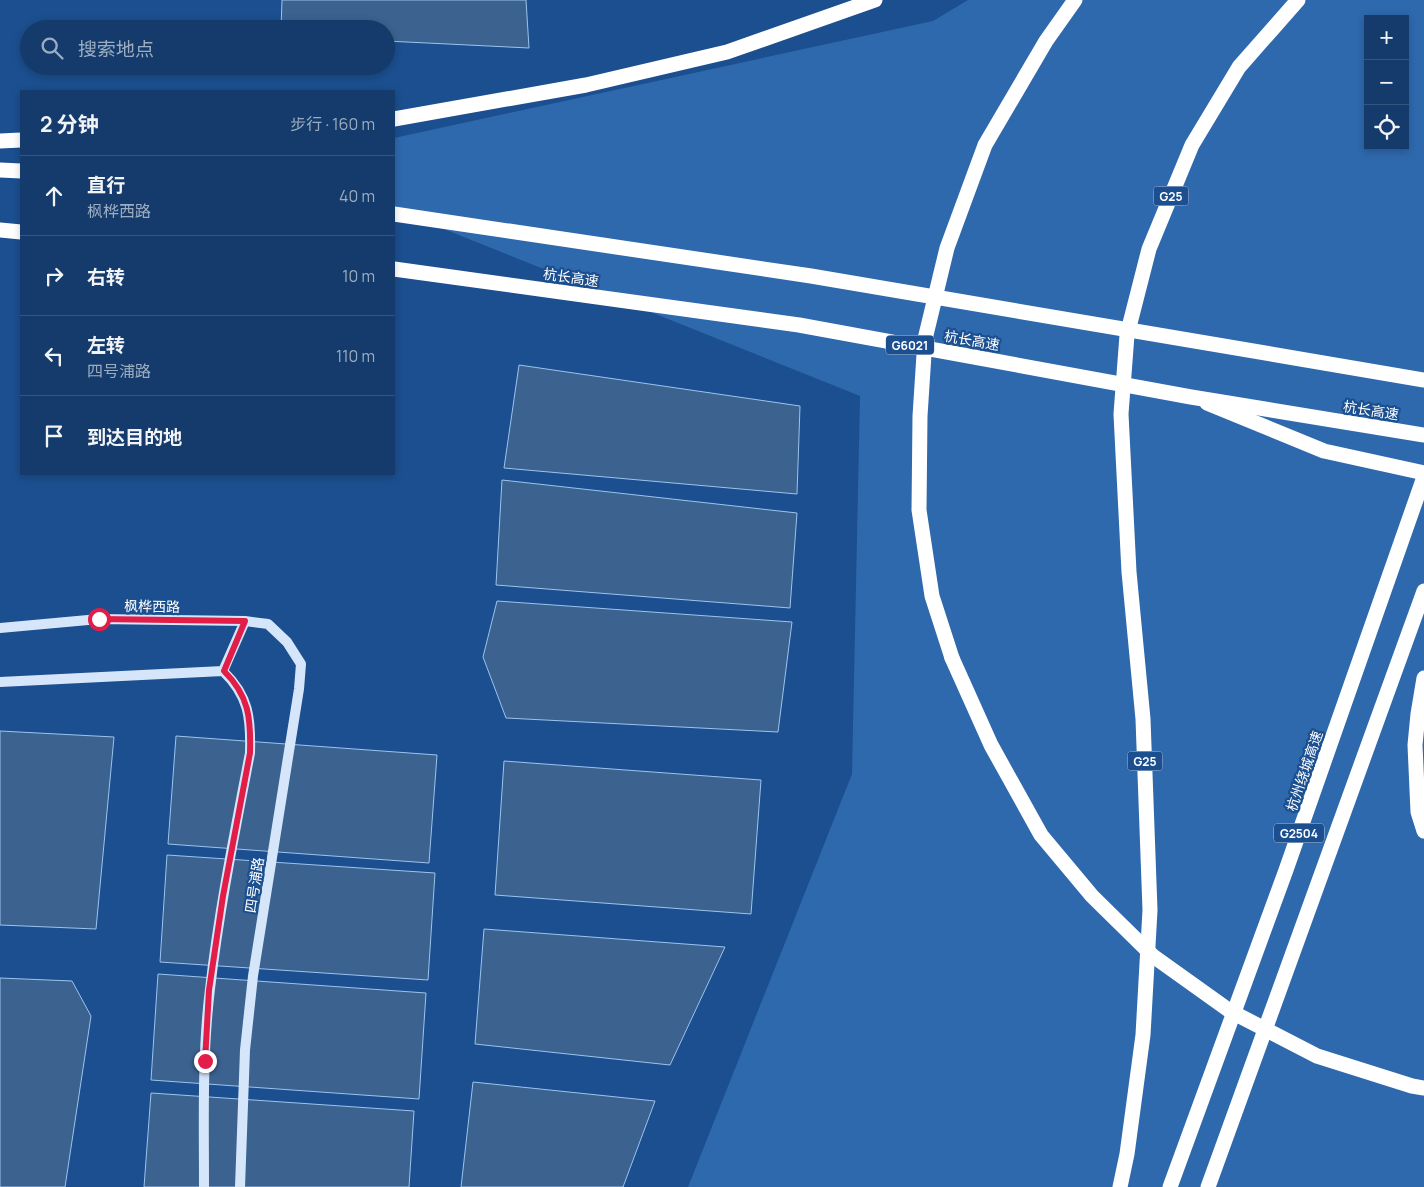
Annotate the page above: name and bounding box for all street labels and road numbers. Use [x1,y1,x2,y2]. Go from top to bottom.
road number: G25 [1154,187,1188,206]
street label: 杭长高速 [542,264,600,290]
street label: 杭长高速 [943,326,1001,354]
road number: G6021 [886,336,934,354]
street label: 杭长高速 [1342,396,1400,424]
street label: 枫桦西路 [124,596,180,616]
street label: 杭州绕城高速 [1281,728,1327,814]
road number: G25 [1128,751,1162,770]
road number: G2504 [1274,824,1324,842]
street label: 四号浦路 [240,856,268,914]

